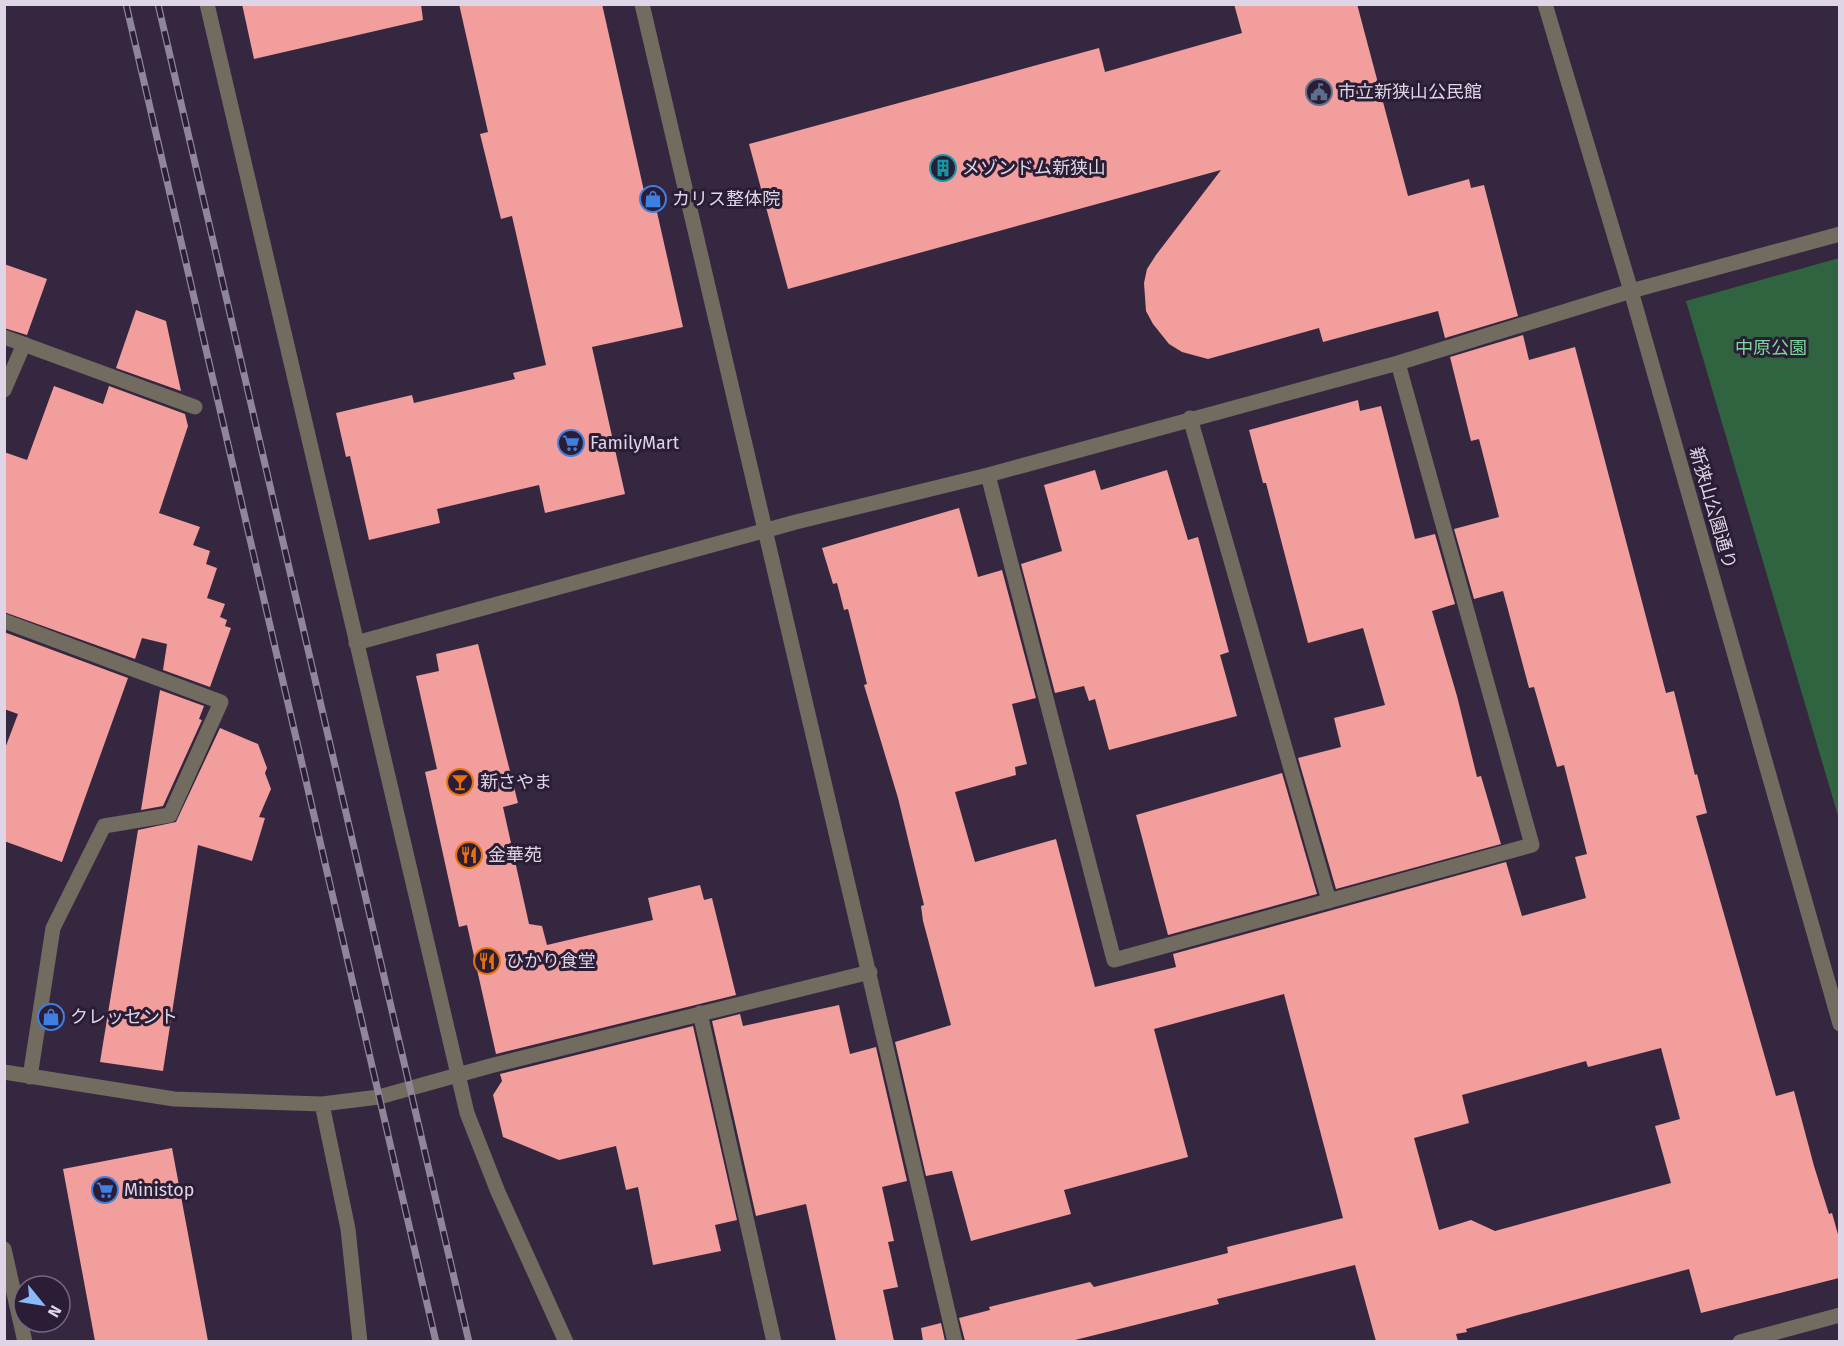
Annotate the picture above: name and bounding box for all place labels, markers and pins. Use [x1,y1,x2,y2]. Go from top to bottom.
public building icon: 市立新狭山公民館 [1304,77,1334,107]
place label: 市立新狭山公民館 [1338,81,1482,103]
building icon: メゾンドム新狭山 [928,153,958,183]
place label: メゾンドム新狭山 [962,157,1106,179]
shop icon: カリス整体院 [638,184,668,214]
place label: カリス整体院 [672,188,780,210]
supermarket icon: FamilyMart [556,428,586,458]
place label: FamilyMart [590,432,680,454]
bar icon: 新さやま [445,767,475,797]
place label: 新さやま [480,771,552,793]
restaurant icon: 金華苑 [454,840,484,870]
place label: 金華苑 [488,844,542,866]
restaurant icon: ひかり食堂 [472,946,502,976]
place label: ひかり食堂 [506,950,596,972]
shop icon: クレッセント [36,1002,66,1032]
place label: クレッセント [70,1006,178,1028]
supermarket icon: Ministop [90,1175,120,1205]
place label: Ministop [124,1179,195,1201]

